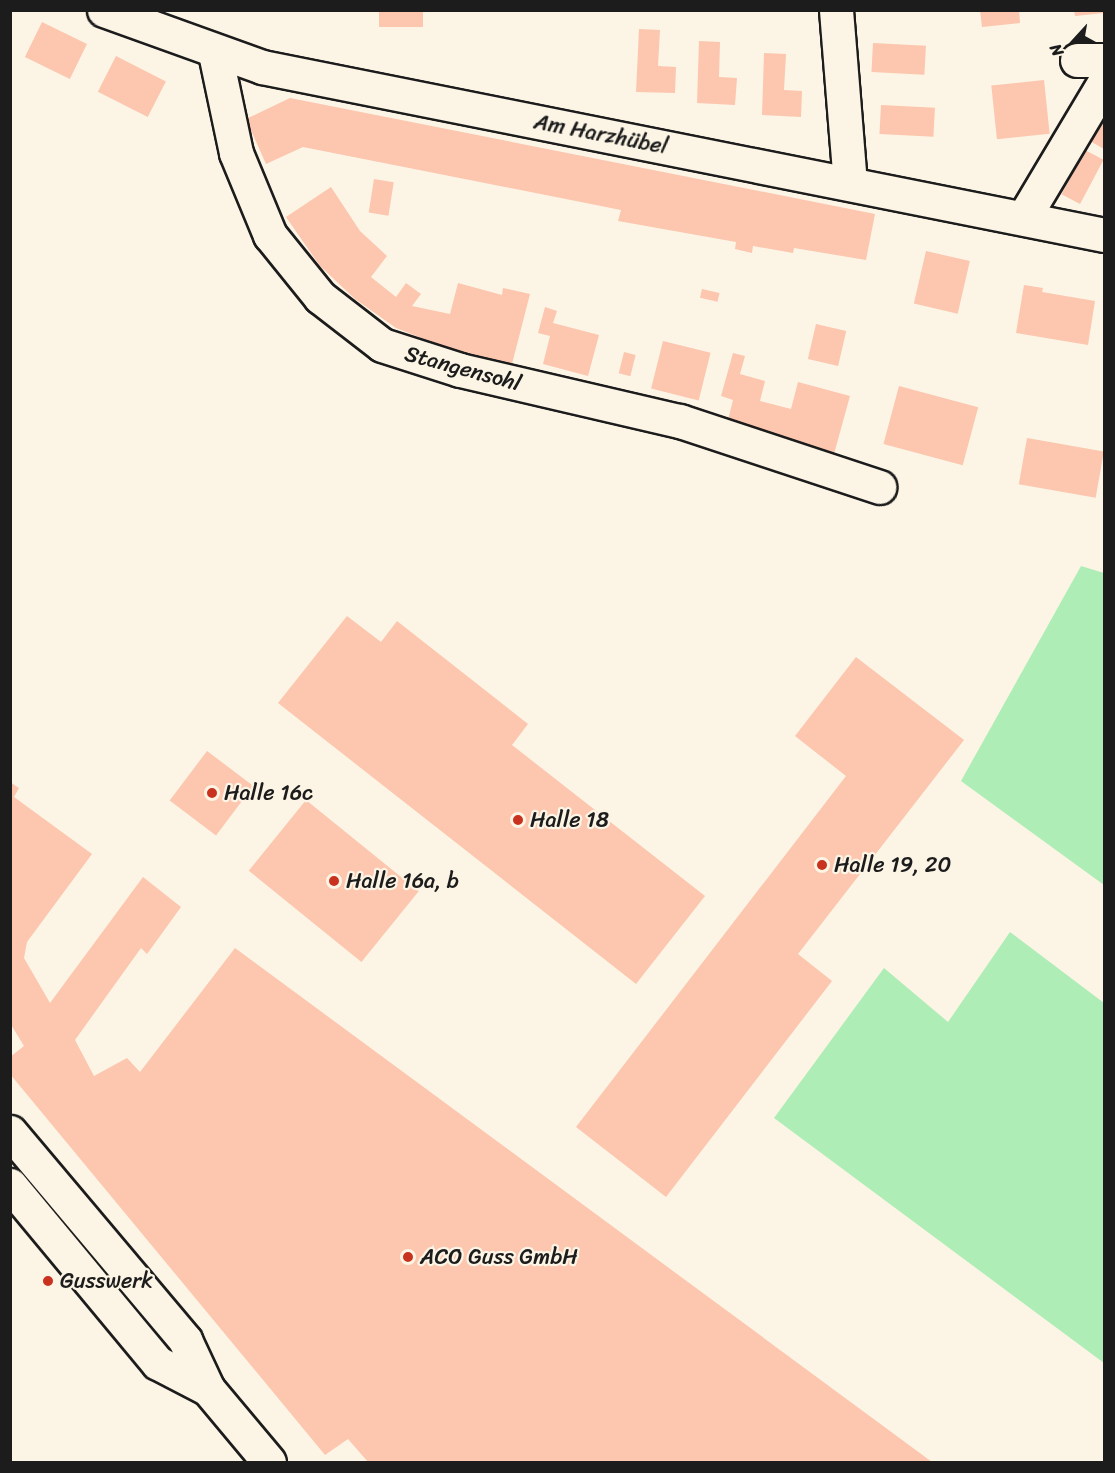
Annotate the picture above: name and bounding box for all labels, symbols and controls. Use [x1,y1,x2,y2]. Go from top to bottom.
north arrow [1043,12,1103,72]
text: N [1041,39,1072,61]
street label: Am Harzhübel [532,108,670,160]
street label: Stangensohl [402,340,524,396]
place label: Halle 16c [224,780,313,806]
marker: Halle 16c [205,786,219,800]
place label: Halle 18 [530,807,609,833]
marker: Halle 18 [511,813,525,827]
place label: Halle 19, 20 [834,852,951,878]
marker: Halle 19, 20 [815,858,829,872]
place label: Halle 16a, b [346,868,459,894]
marker: Halle 16a, b [327,874,341,888]
place label: ACO Guss GmbH [420,1244,578,1270]
marker: ACO Guss GmbH [401,1250,415,1264]
place label: Gusswerk [60,1268,153,1294]
marker: Gusswerk [41,1274,55,1288]

